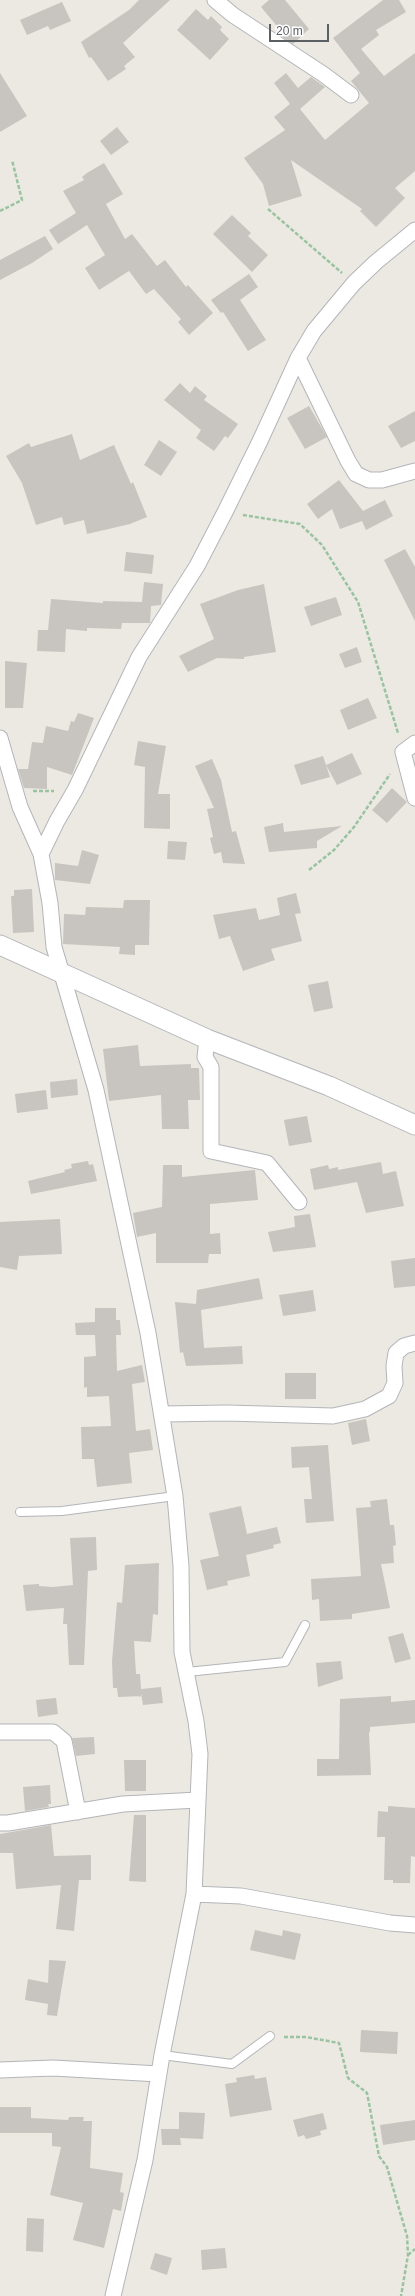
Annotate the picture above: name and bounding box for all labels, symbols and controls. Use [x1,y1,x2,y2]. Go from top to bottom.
scale bar [271,16,331,42]
text: 20 m [276,24,303,38]

